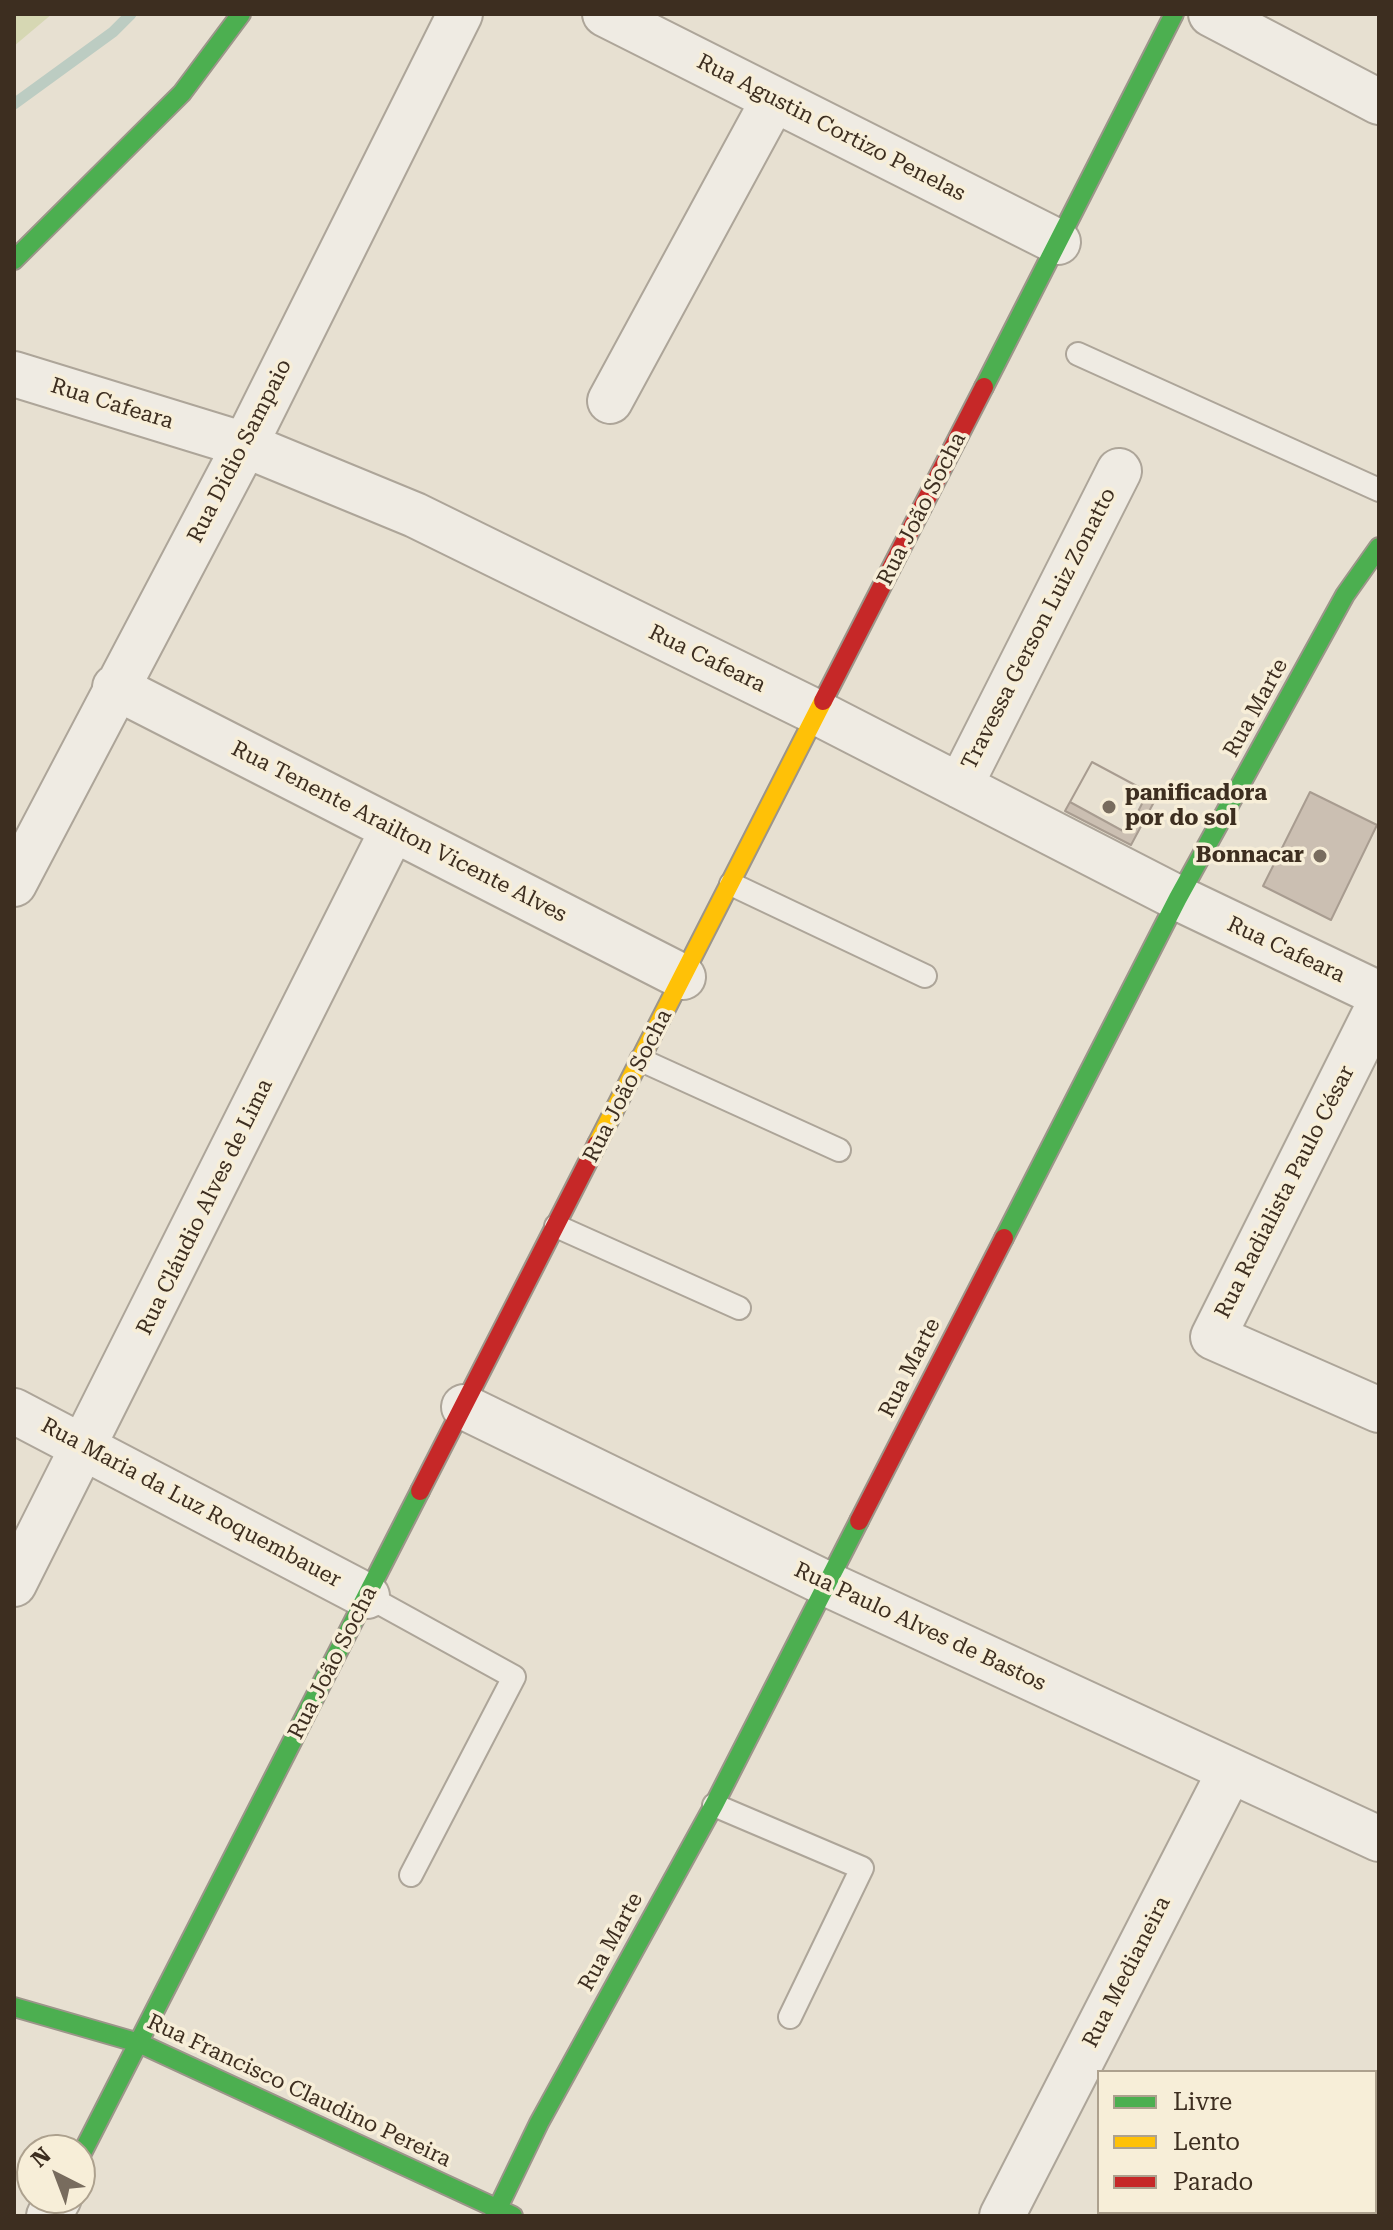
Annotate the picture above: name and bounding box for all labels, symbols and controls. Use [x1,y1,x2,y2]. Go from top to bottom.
street label: Rua Agustin Cortizo Penelas [692,49,970,207]
street label: Rua Didio Sampaio [182,355,298,547]
street label: Rua Cafeara [47,373,177,435]
street label: Rua João Socha [872,428,972,590]
street label: Travessa Gerson Luiz Zonatto [956,484,1122,774]
street label: Rua Cafeara [644,619,770,699]
street label: Rua Marte [1218,654,1294,762]
street label: Rua Tenente Arailton Vicente Alves [227,736,571,928]
place label: panificadora por do sol [1125,781,1267,832]
marker: panificadora por do sol [1100,798,1118,816]
place label: Bonnacar [1196,843,1304,869]
marker: Bonnacar [1311,847,1329,865]
street label: Rua Cafeara [1223,911,1349,989]
street label: Rua João Socha [578,1005,678,1167]
street label: Rua Radialista Paulo César [1210,1061,1360,1323]
street label: Rua Cláudio Alves de Lima [131,1075,279,1339]
street label: Rua Marte [874,1314,946,1422]
street label: Rua Maria da Luz Roquembauer [37,1413,345,1593]
street label: Rua Paulo Alves de Bastos [790,1557,1050,1697]
street label: Rua João Socha [283,1582,383,1744]
street label: Rua Marte [573,1888,649,1996]
street label: Rua Medianeira [1078,1892,1176,2052]
street label: Rua Francisco Claudino Pereira [143,2009,455,2173]
legend [1097,2070,1377,2214]
text: Livre [1173,2088,1232,2116]
text: Lento [1173,2128,1240,2156]
north arrow [16,2134,96,2214]
text: N [26,2142,56,2172]
text: Parado [1173,2168,1253,2196]

